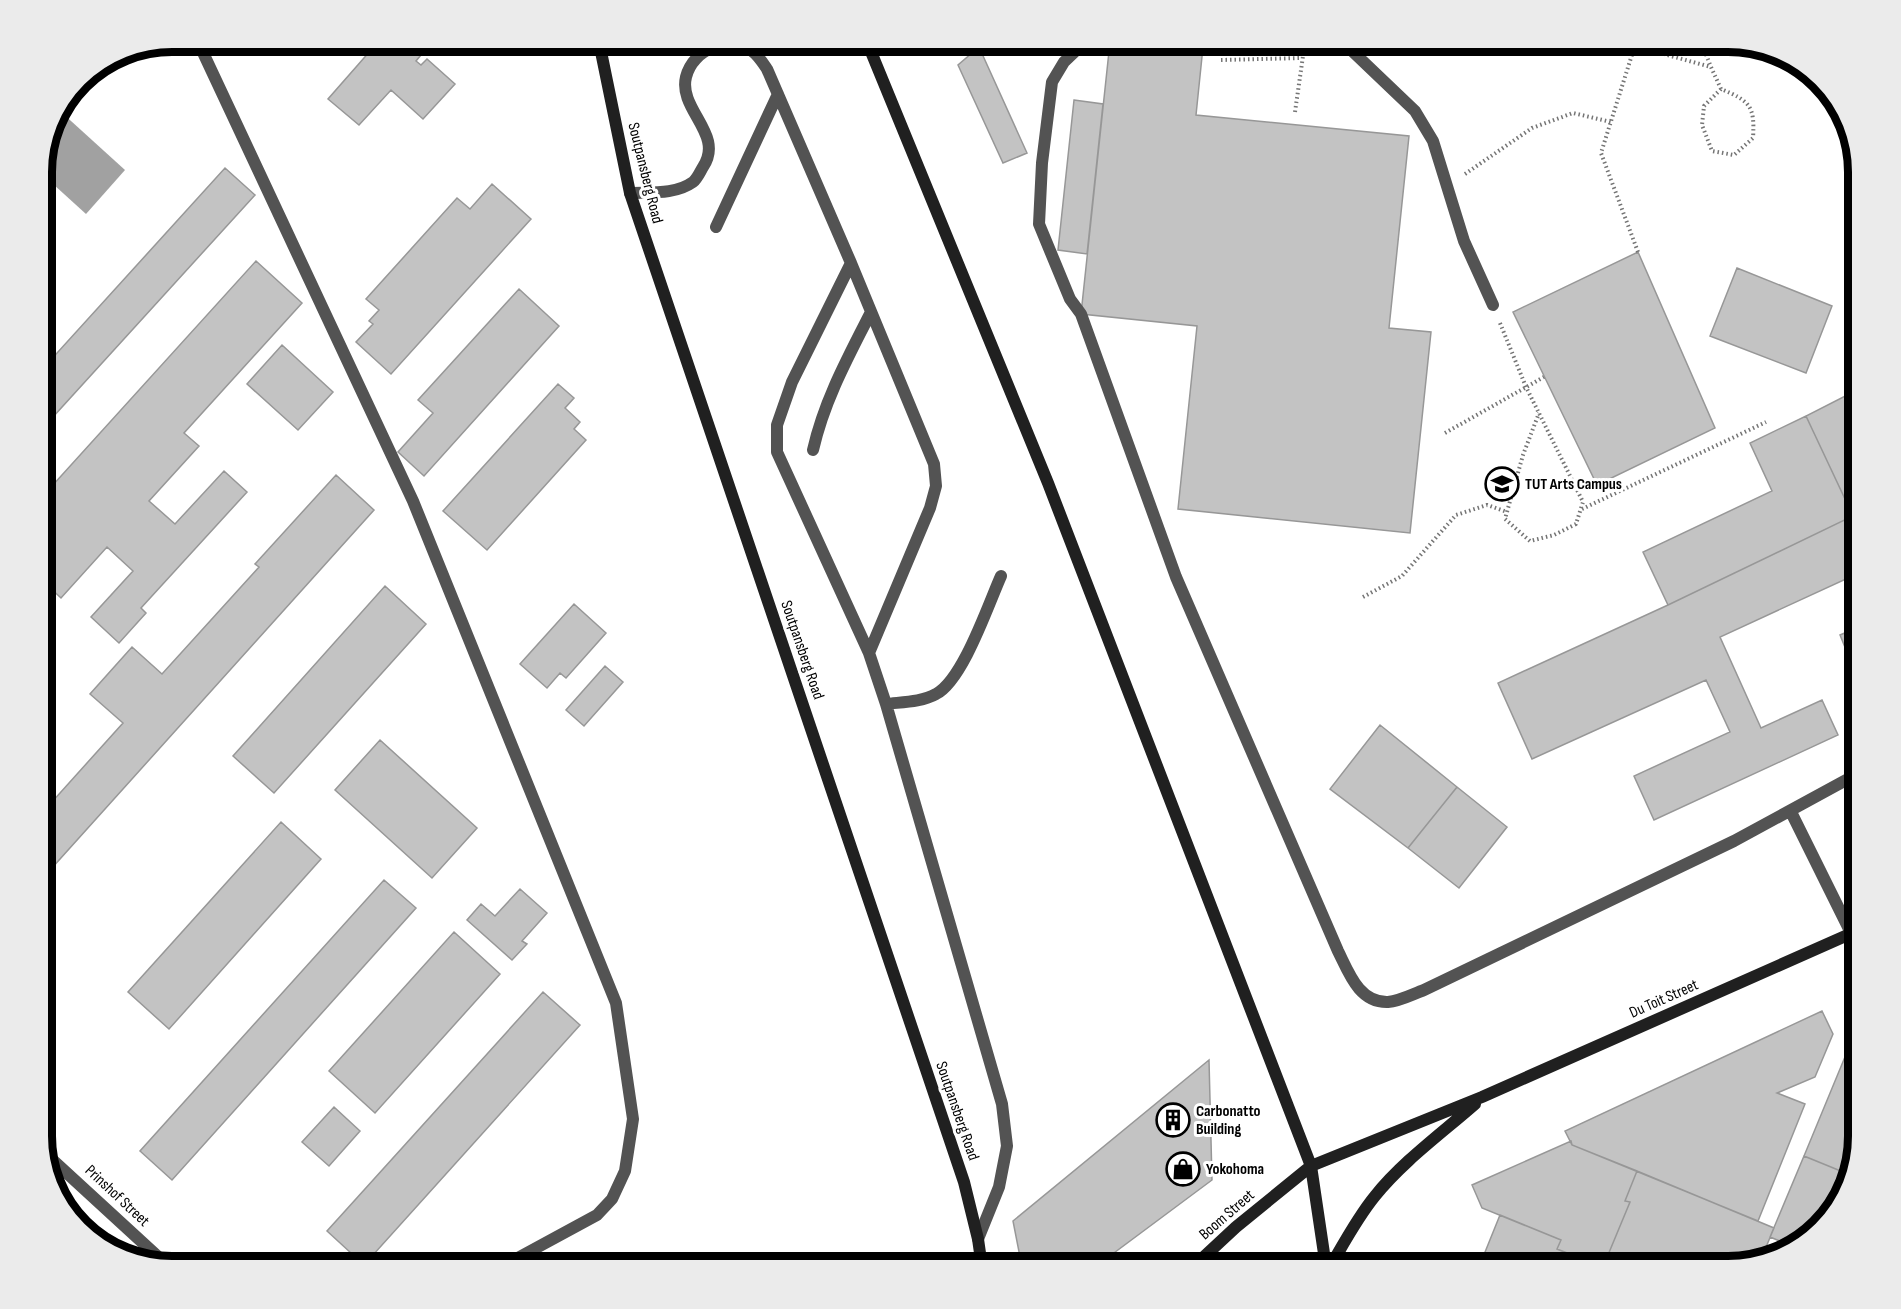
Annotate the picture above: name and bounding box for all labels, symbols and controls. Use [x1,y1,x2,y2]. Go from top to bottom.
street label: Soutpansberg Road [623,121,667,225]
school or university icon: TUT Arts Campus [1484,466,1520,502]
place label: TUT Arts Campus [1525,475,1622,494]
street label: Soutpansberg Road [776,598,828,702]
street label: Du Toit Street [1627,975,1701,1023]
street label: Soutpansberg Road [931,1059,983,1163]
building icon: Carbonatto Building [1155,1102,1191,1138]
place label: Carbonatto Building [1196,1102,1261,1139]
shop icon: Yokohoma [1165,1151,1201,1187]
place label: Yokohoma [1206,1160,1264,1179]
street label: Prinshof Street [81,1161,153,1231]
street label: Boom Street [1195,1186,1259,1244]

